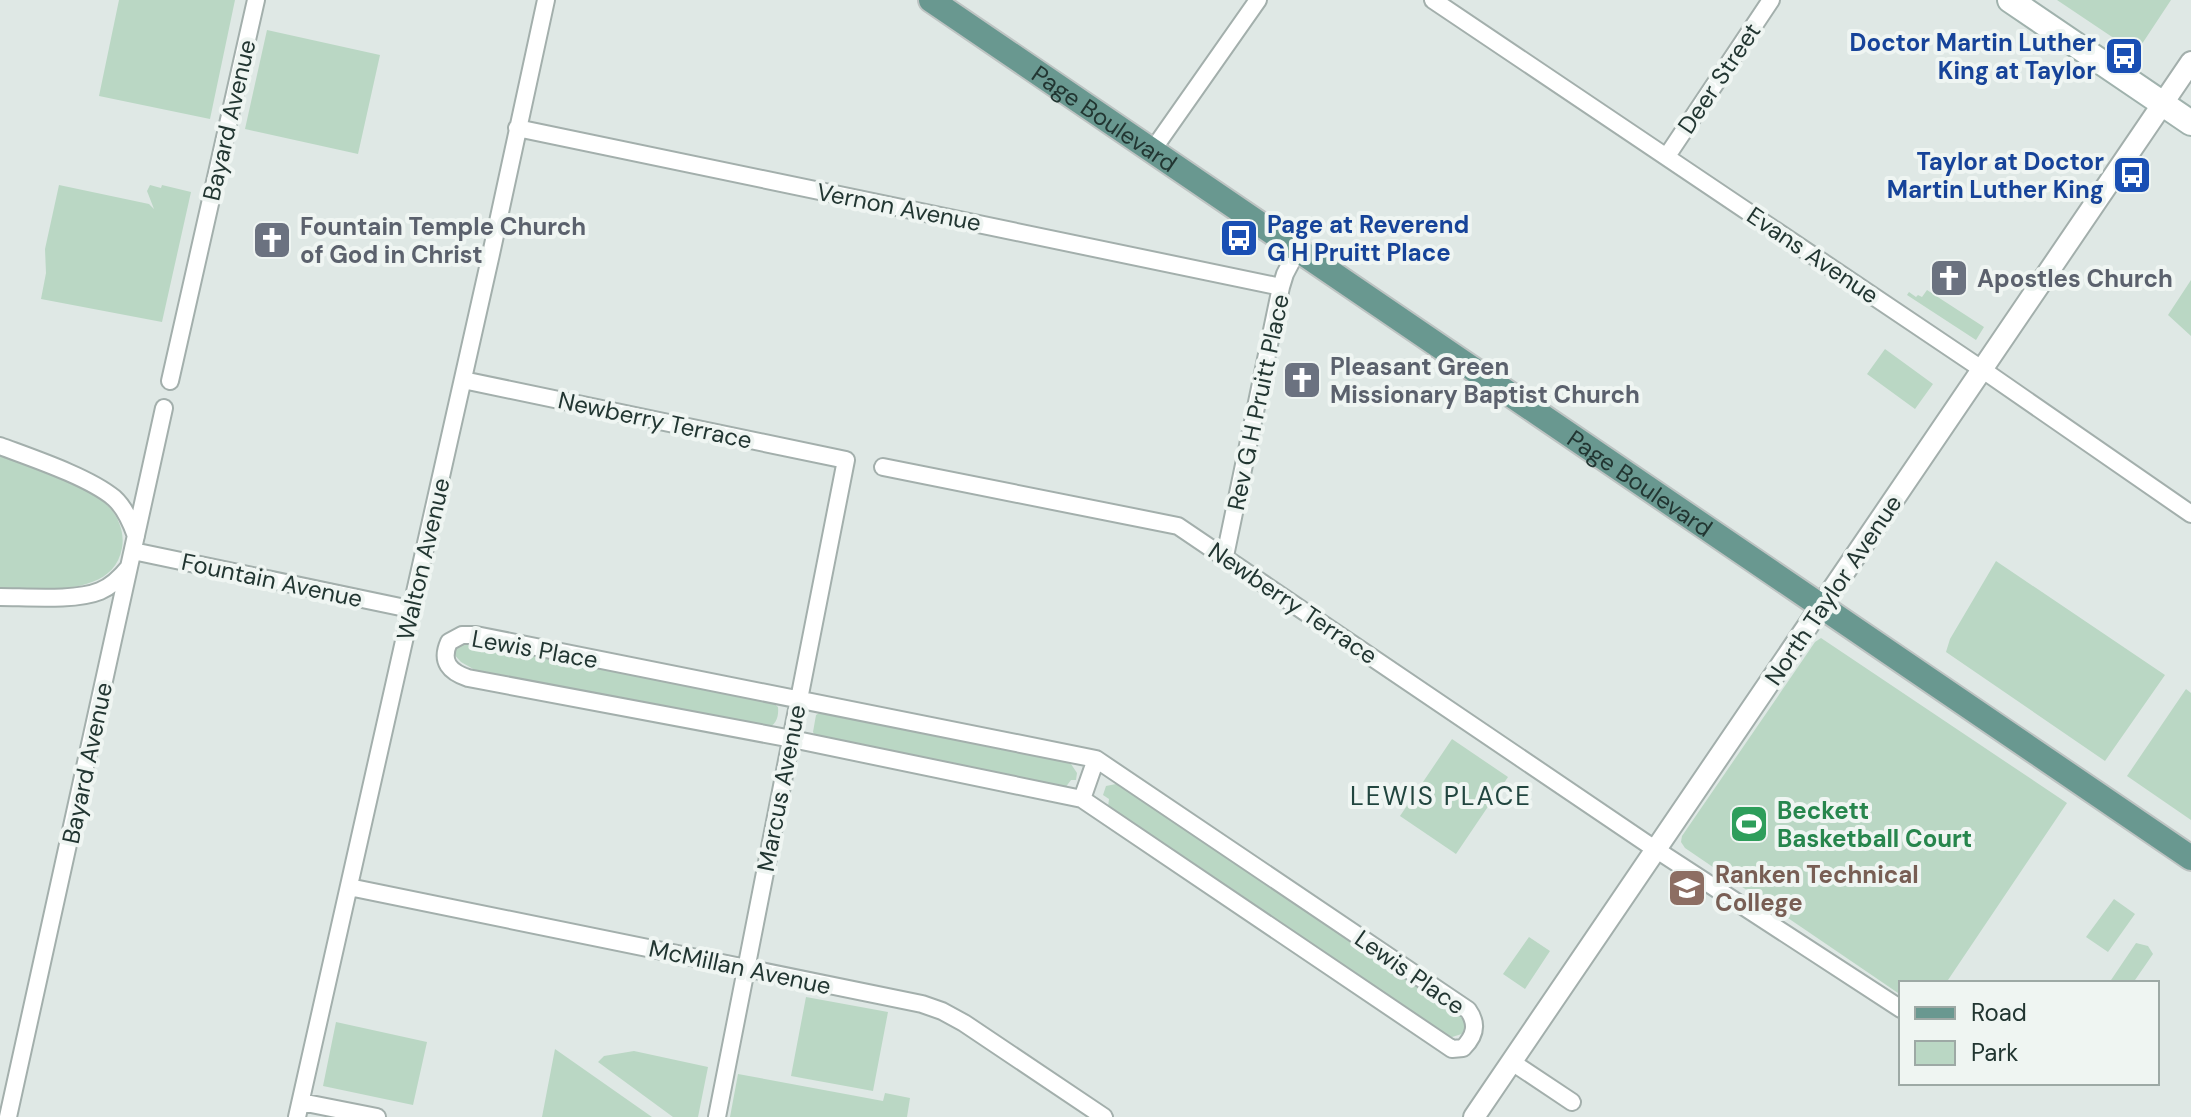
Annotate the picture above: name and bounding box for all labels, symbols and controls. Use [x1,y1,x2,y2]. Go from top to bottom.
street label: Deer Street [1671,17,1767,139]
place label: Doctor Martin Luther King at Taylor [1850,27,2096,86]
bus stop icon: Doctor Martin Luther King at Taylor [2103,35,2145,77]
street label: Bayard Avenue [195,37,263,203]
street label: Page Boulevard [1026,58,1183,179]
place label: Taylor at Doctor Martin Luther King [1887,146,2104,205]
bus stop icon: Taylor at Doctor Martin Luther King [2111,154,2153,196]
street label: Vernon Avenue [814,176,984,238]
street label: Evans Avenue [1741,200,1885,310]
place label: Page at Reverend G H Pruitt Place [1267,209,1469,268]
place label: Fountain Temple Church of God in Christ [300,211,586,270]
bus stop icon: Page at Reverend G H Pruitt Place [1218,217,1260,259]
church icon: Fountain Temple Church of God in Christ [251,219,293,261]
church icon: Apostles Church [1928,257,1970,299]
place label: Apostles Church [1977,263,2173,294]
street label: Rev G H Pruitt Place [1220,291,1296,513]
place label: Pleasant Green Missionary Baptist Church [1330,351,1640,410]
church icon: Pleasant Green Missionary Baptist Church [1281,359,1323,401]
street label: Newberry Terrace [555,384,755,456]
street label: Page Boulevard [1562,423,1719,543]
street label: Walton Avenue [389,475,457,643]
street label: North Taylor Avenue [1758,489,1908,691]
street label: Newberry Terrace [1203,535,1383,671]
street label: Fountain Avenue [179,546,365,614]
street label: Lewis Place [470,623,600,675]
street label: Bayard Avenue [55,679,119,847]
street label: Marcus Avenue [750,702,812,874]
district label: LEWIS PLACE [1350,779,1532,813]
place label: Beckett Basketball Court [1777,795,1972,854]
sports icon: Beckett Basketball Court [1728,803,1770,845]
place label: Ranken Technical College [1715,859,1919,918]
school or university icon: Ranken Technical College [1666,867,1708,909]
street label: Lewis Place [1349,923,1471,1021]
street label: McMillan Avenue [646,933,834,1001]
legend [1899,981,2159,1085]
text: Road [1971,997,2027,1028]
text: Park [1971,1037,2018,1068]

